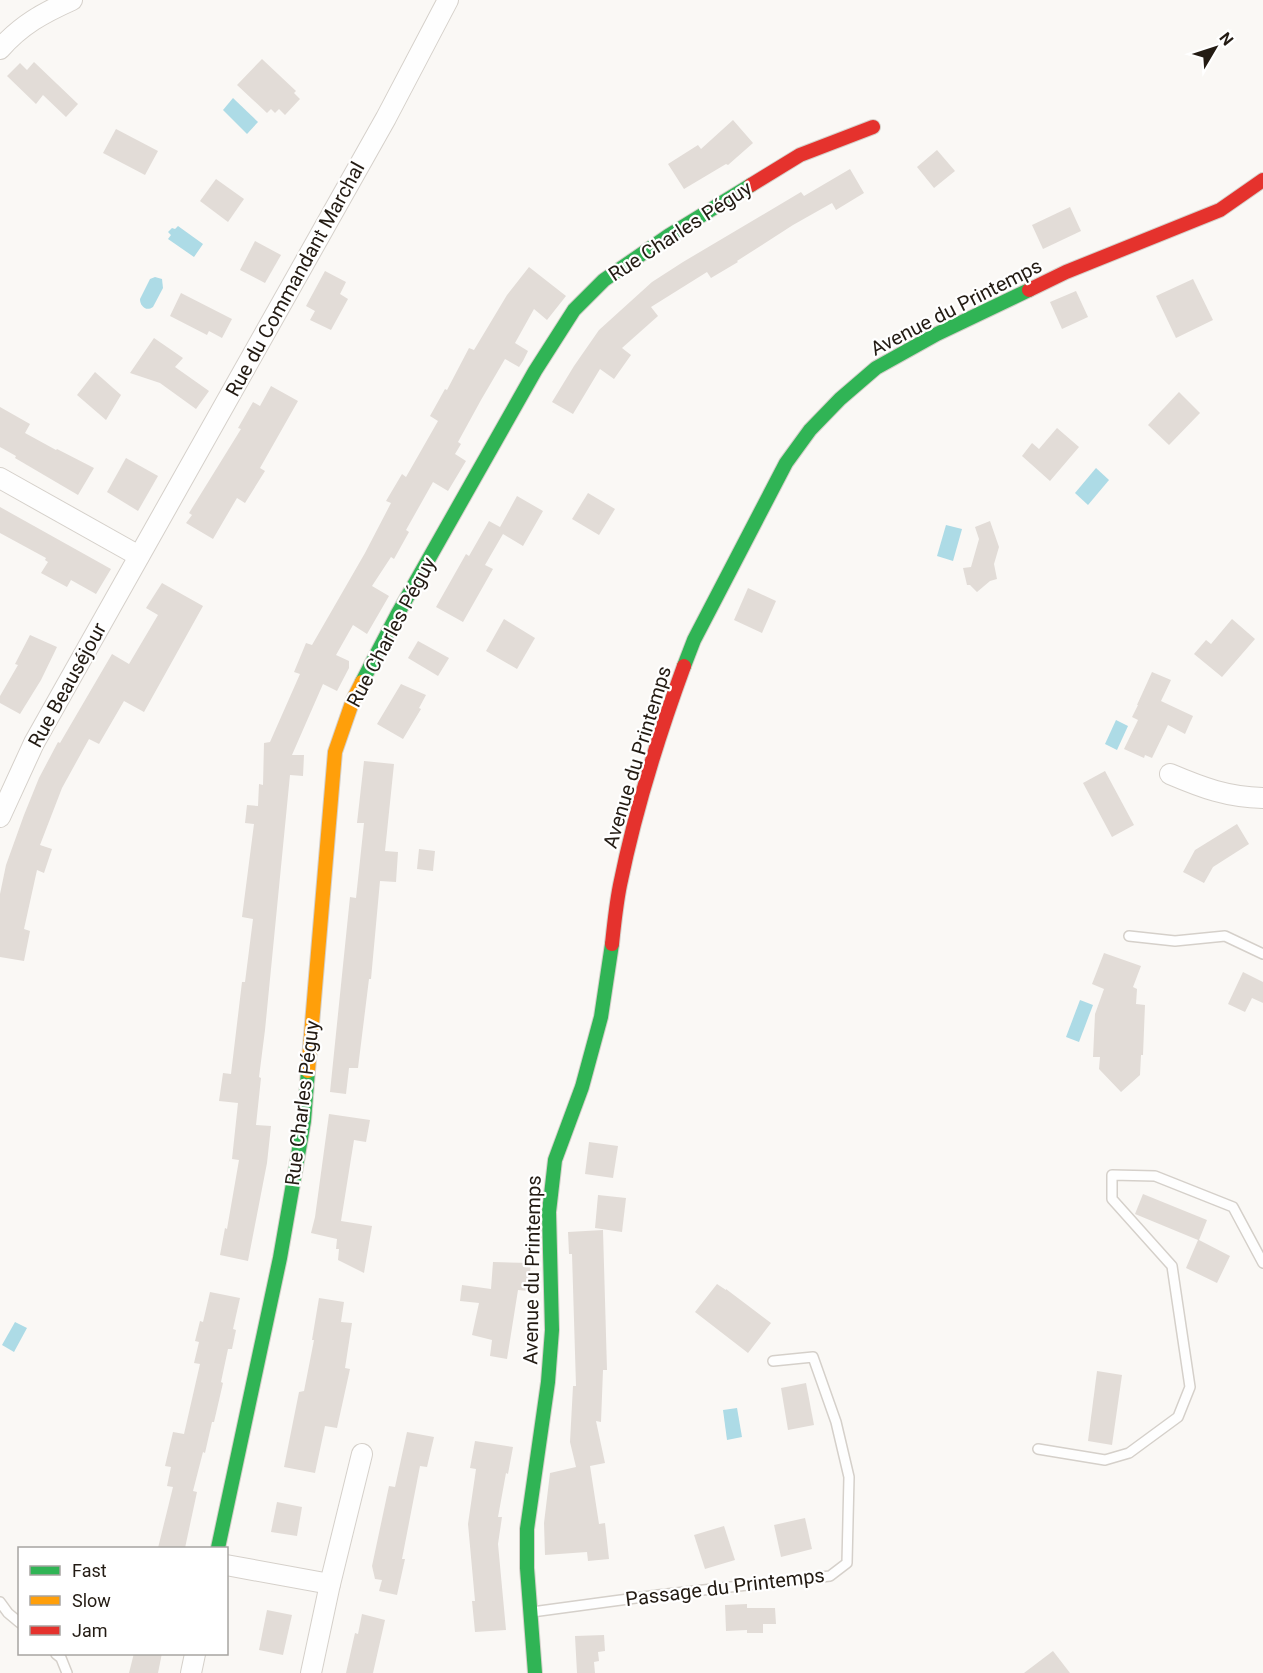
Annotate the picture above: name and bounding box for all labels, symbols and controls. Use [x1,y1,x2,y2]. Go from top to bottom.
north arrow [1185,18,1245,78]
text: N [1215,29,1237,49]
street label: Rue du Commandant Marchal [220,158,370,400]
street label: Rue Charles Péguy [604,175,757,286]
street label: Avenue du Printemps [866,253,1046,361]
street label: Rue Charles Péguy [341,553,441,711]
street label: Rue Beauséjour [23,618,111,752]
street label: Avenue du Printemps [598,663,676,851]
street label: Rue Charles Péguy [280,1019,324,1187]
street label: Avenue du Printemps [518,1175,546,1365]
legend [18,1547,228,1655]
text: Fast [72,1560,107,1581]
street label: Passage du Printemps [624,1563,826,1611]
text: Slow [72,1590,111,1611]
text: Jam [72,1620,108,1641]

